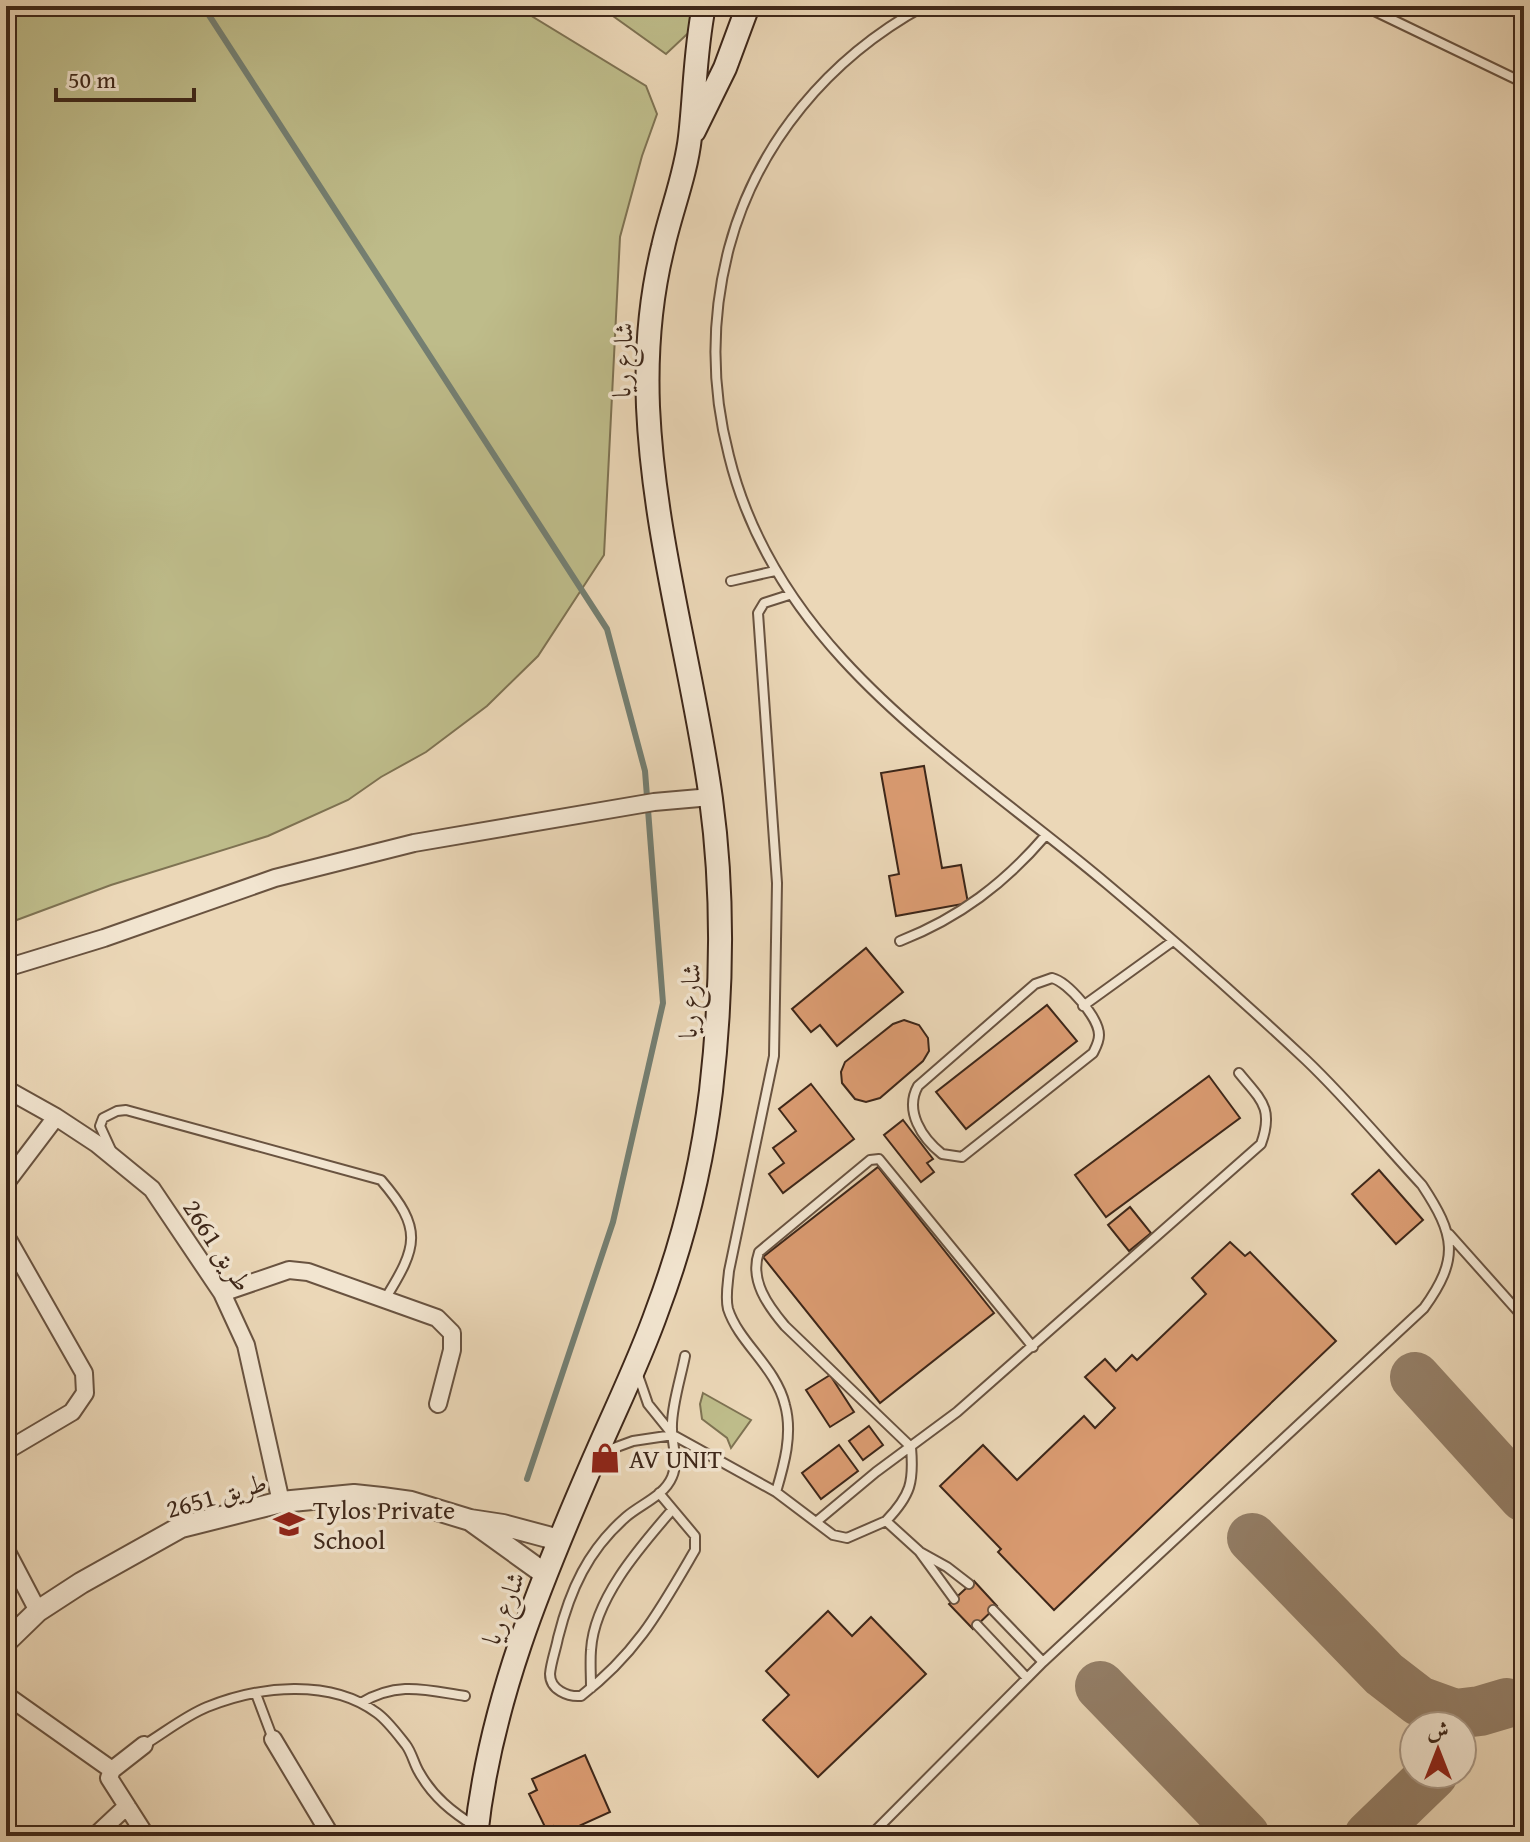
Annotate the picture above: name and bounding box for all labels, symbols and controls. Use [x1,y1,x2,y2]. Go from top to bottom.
scale bar [56,52,194,102]
text: 50 m [68,62,116,97]
street label: شارع ريا [601,322,646,398]
street label: شارع ريا [668,962,713,1040]
street label: طريق 2661 [173,1191,263,1299]
place label: AV UNIT [629,1439,723,1478]
shop icon: AV UNIT [588,1441,622,1475]
street label: طريق 2651 [161,1462,271,1528]
place label: Tylos Private School [313,1490,455,1559]
school or university icon: Tylos Private School [272,1507,306,1541]
street label: شارع ريا [471,1566,538,1651]
north arrow [1398,1710,1478,1790]
text: ش [1427,1714,1449,1746]

